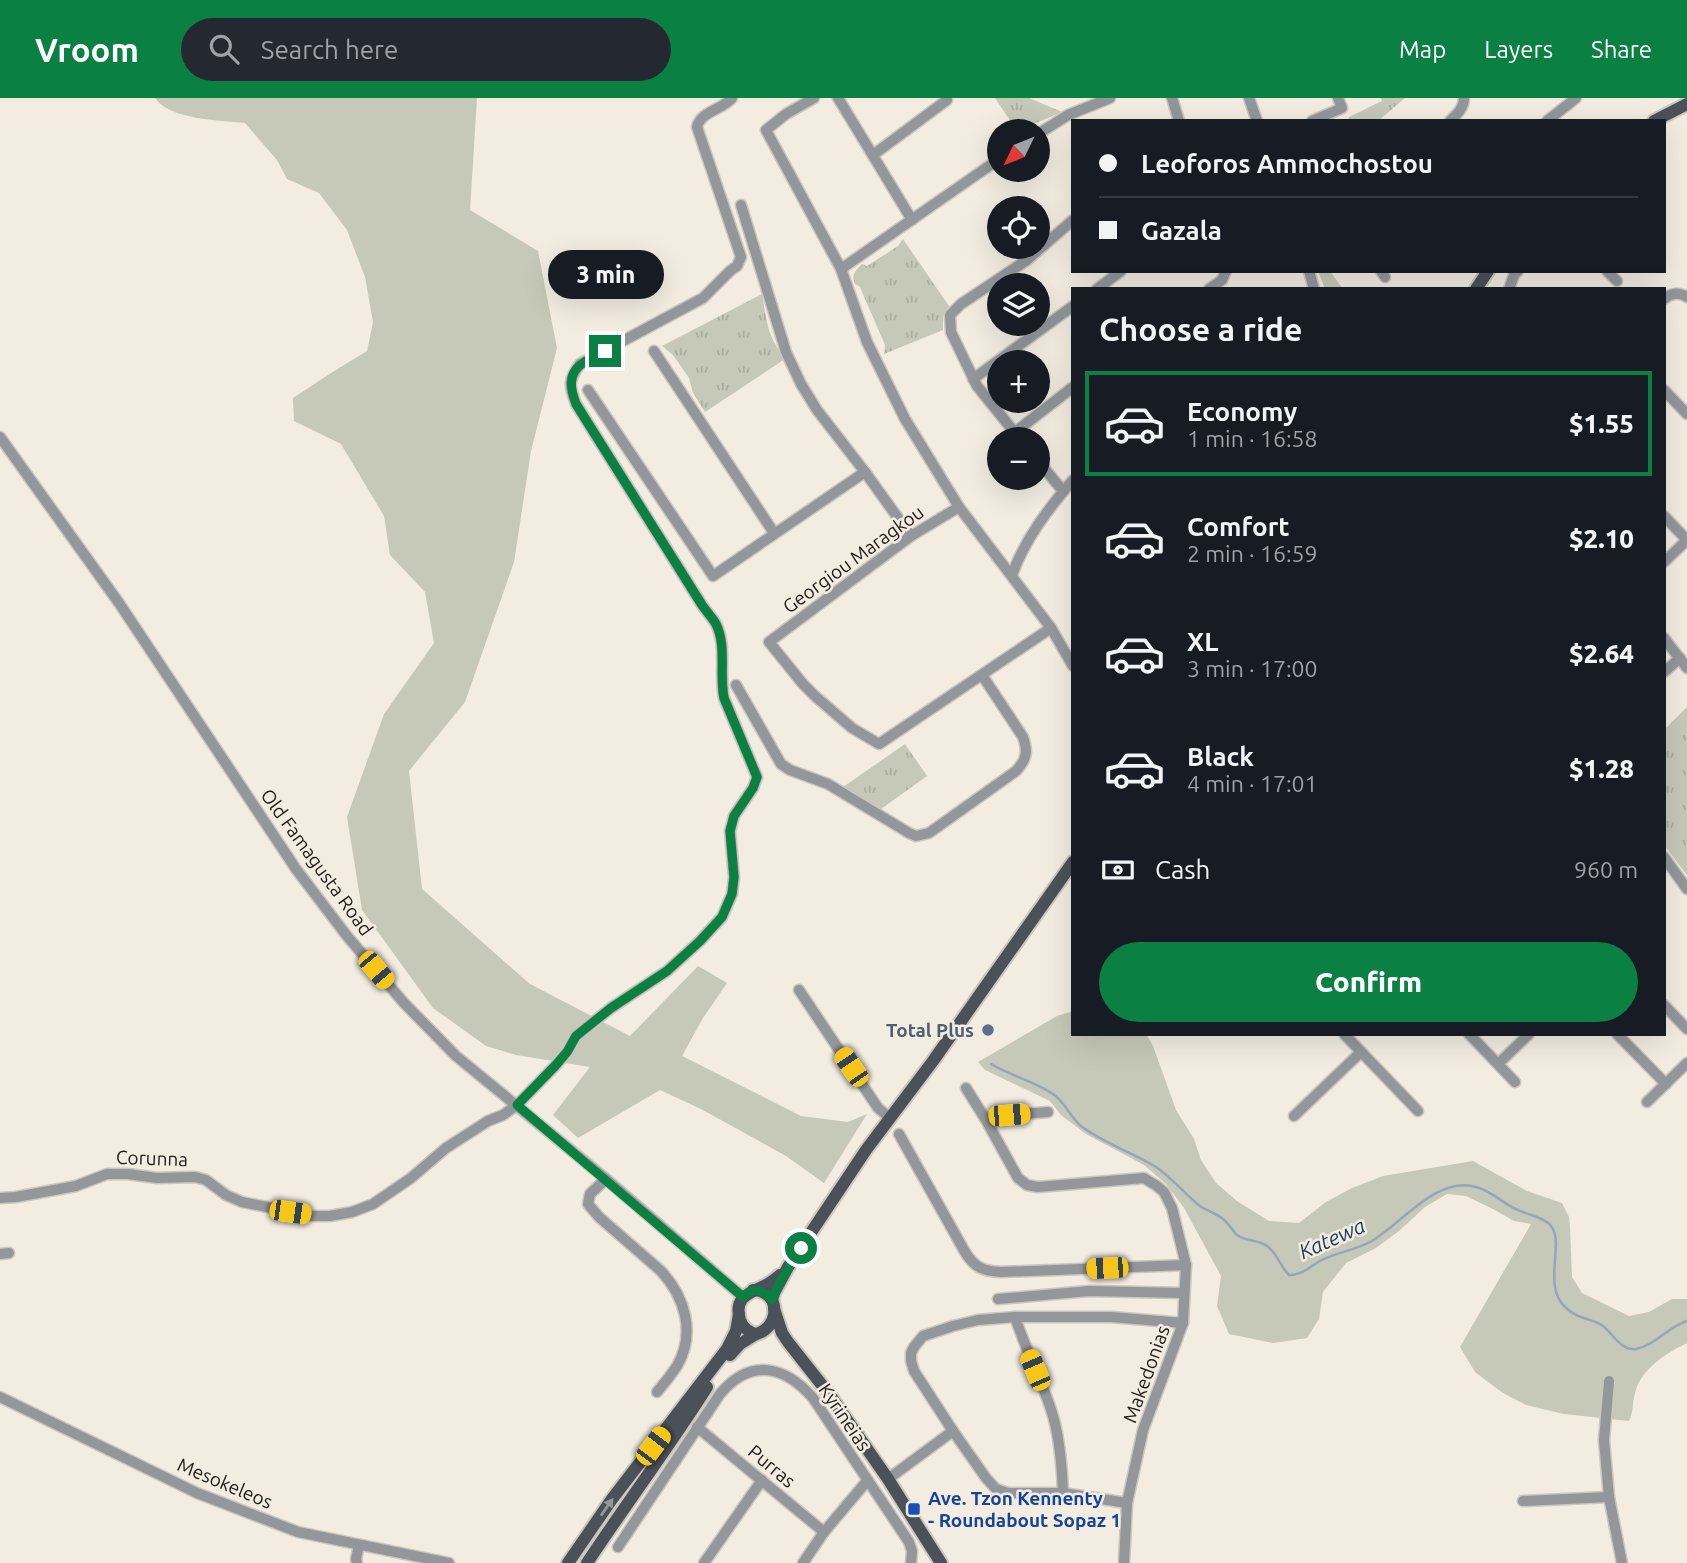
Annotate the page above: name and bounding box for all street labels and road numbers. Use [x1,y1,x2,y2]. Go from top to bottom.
street label: Georgiou Maragkou [778,501,928,617]
street label: Old Famagusta Road [256,784,378,940]
street label: Corunna [116,1146,188,1170]
street label: Makedonias [1118,1322,1174,1426]
street label: Kyrineias [815,1379,875,1455]
street label: Purras [744,1440,800,1492]
street label: Mesokeleos [174,1453,276,1513]

